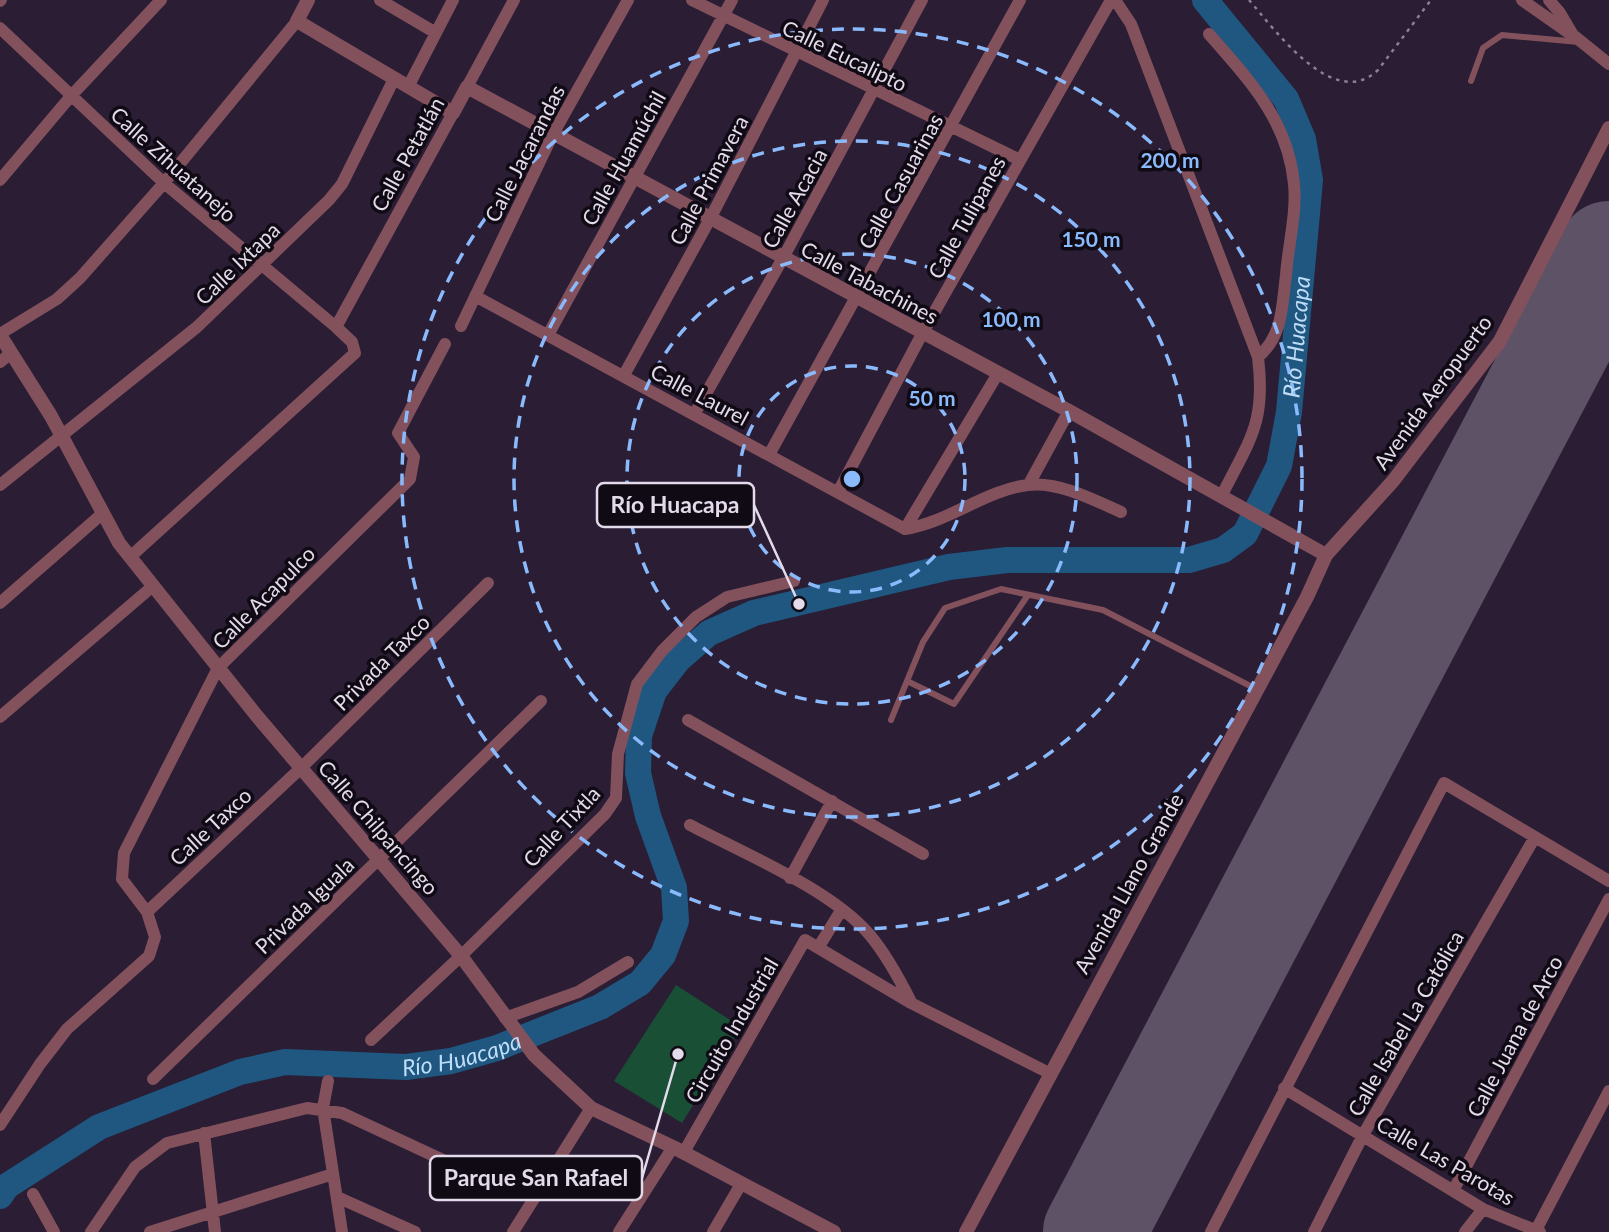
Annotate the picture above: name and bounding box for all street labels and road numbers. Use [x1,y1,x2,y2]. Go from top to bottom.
street label: Calle Eucalipto [779,14,912,96]
street label: Calle Jacarandas [479,80,569,226]
street label: Calle Huamúchil [576,87,670,229]
street label: Calle Petatlán [365,93,449,215]
street label: Calle Zihuatanejo [106,101,242,227]
street label: Calle Casuarinas [853,109,947,253]
street label: Calle Primavera [663,111,753,249]
street label: Calle Acacia [756,144,832,252]
street label: Calle Tulipanes [922,151,1010,283]
street label: Calle Ixtapa [190,217,284,309]
street label: Calle Tabachines [797,235,943,329]
street label: Avenida Aeropuerto [1368,310,1496,474]
street label: Calle Laurel [647,358,753,430]
street label: Calle Acapulco [207,540,320,653]
street label: Privada Taxco [328,609,434,715]
street label: Calle Chilpancingo [314,755,444,899]
street label: Calle Tixtla [517,781,605,871]
street label: Calle Taxco [164,782,256,870]
street label: Avenida Llano Grande [1068,789,1188,977]
street label: Privada Iguala [249,852,359,958]
street label: Calle Isabel La Católica [1342,926,1468,1120]
street label: Calle Juana de Arco [1461,951,1567,1121]
street label: Circuito Industrial [679,953,783,1107]
street label: Calle Las Parotas [1373,1110,1519,1210]

